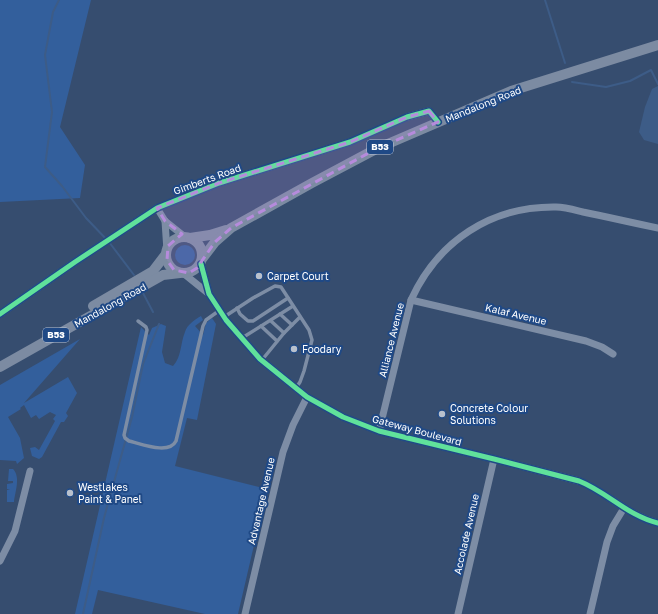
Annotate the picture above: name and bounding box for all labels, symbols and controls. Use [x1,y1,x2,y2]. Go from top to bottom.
street label: Mandalong Road [443,83,523,125]
road number: B53 [367,140,393,154]
street label: Gimberts Road [172,161,242,197]
place label: Carpet Court [267,270,329,282]
marker: Carpet Court [254,271,264,281]
street label: Mandalong Road [72,280,148,330]
street label: Alliance Avenue [376,301,406,379]
street label: Kalaf Avenue [484,301,548,327]
road number: B53 [43,328,69,342]
place label: Foodary [302,343,342,355]
marker: Foodary [289,344,299,354]
place label: Concrete Colour Solutions [450,402,528,426]
marker: Concrete Colour Solutions [437,409,447,419]
street label: Gateway Boulevard [371,412,463,448]
street label: Advantage Avenue [245,456,277,546]
place label: Westlakes Paint & Panel [78,481,142,505]
marker: Westlakes Paint & Panel [65,488,75,498]
street label: Accolade Avenue [451,492,481,575]

